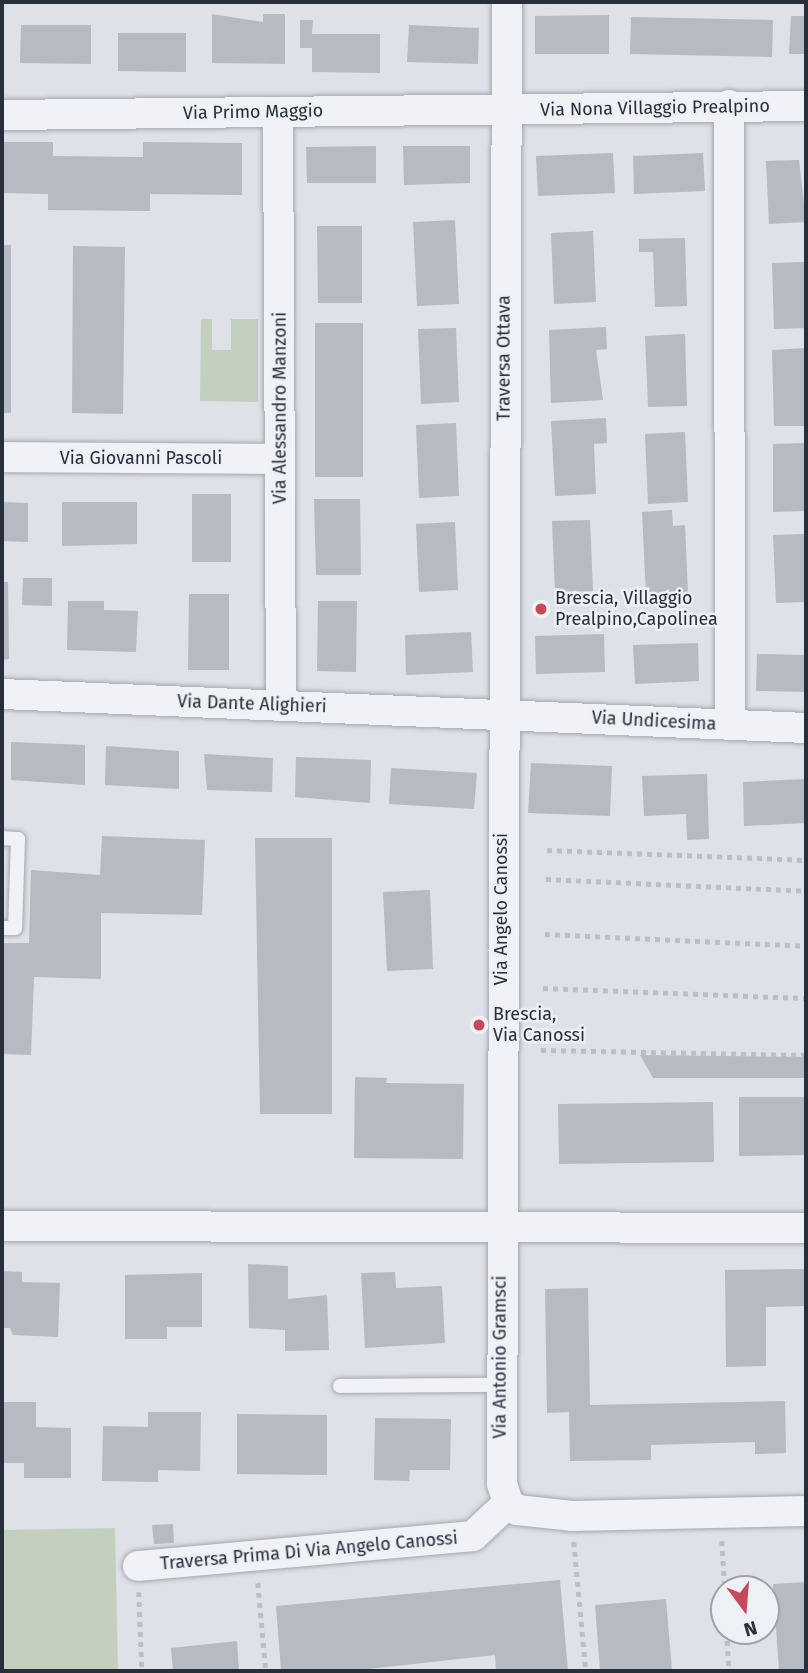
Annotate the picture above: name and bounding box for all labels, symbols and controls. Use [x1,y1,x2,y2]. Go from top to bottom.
street label: Via Nona Villaggio Prealpino [540,95,770,121]
street label: Via Primo Maggio [183,100,323,124]
street label: Traversa Ottava [493,295,515,421]
street label: Via Alessandro Manzoni [269,312,291,504]
street label: Via Giovanni Pascoli [60,447,222,469]
place label: Brescia, Villaggio Prealpino,Capolinea [555,588,718,630]
marker: Brescia, Villaggio Prealpino,Capolinea [533,601,549,617]
street label: Via Dante Alighieri [177,691,327,717]
street label: Via Undicesima [591,707,717,735]
street label: Via Angelo Canossi [490,833,512,985]
place label: Brescia, Via Canossi [493,1004,585,1046]
marker: Brescia, Via Canossi [471,1017,487,1033]
street label: Via Antonio Gramsci [489,1275,511,1439]
street label: Traversa Prima Di Via Angelo Canossi [159,1527,459,1575]
north arrow [710,1575,780,1645]
text: N [741,1616,760,1642]

